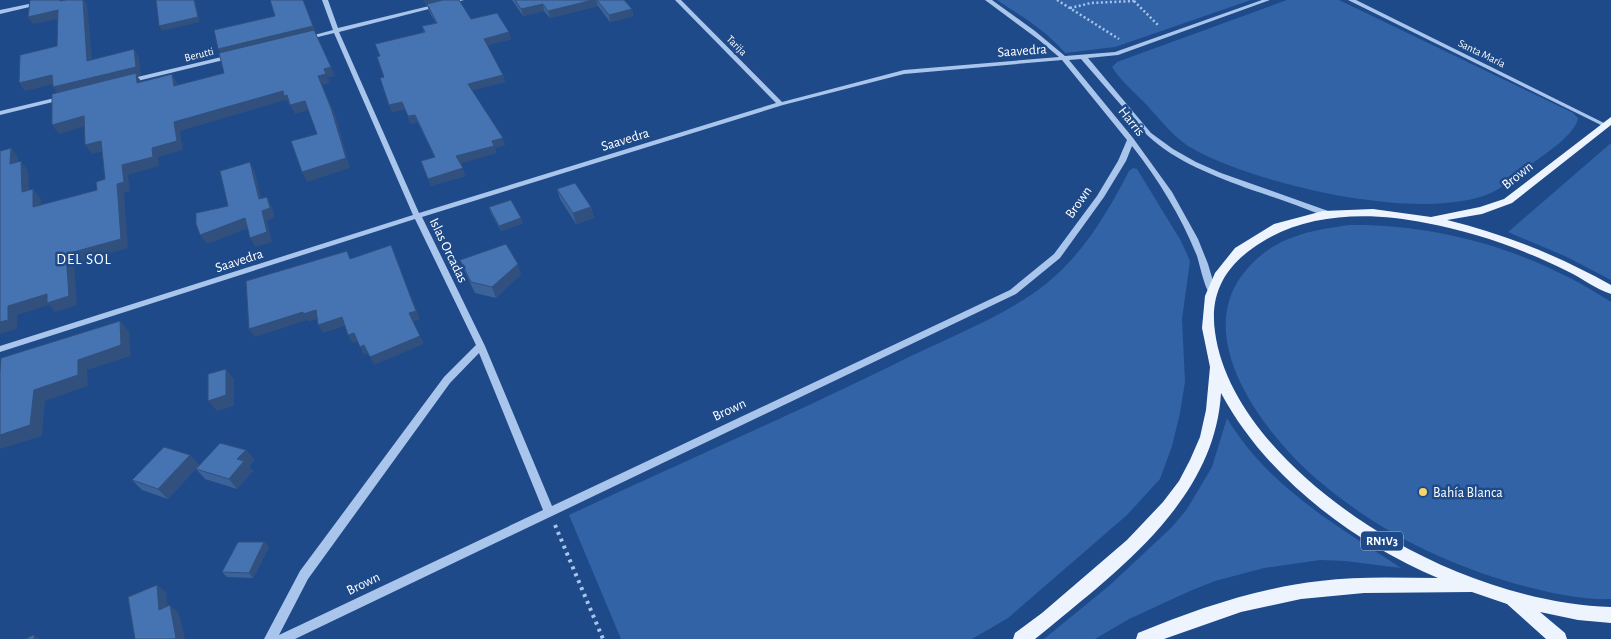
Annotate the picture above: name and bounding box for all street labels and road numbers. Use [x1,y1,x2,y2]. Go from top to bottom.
street label: Tarija [724,33,749,58]
street label: Santa María [1457,37,1507,70]
street label: Saavedra [997,42,1048,60]
street label: Berutti [183,46,215,63]
street label: Harris [1115,104,1147,139]
street label: Saavedra [600,126,651,154]
street label: Brown [1499,159,1536,192]
street label: Brown [1063,184,1095,221]
street label: Islas Orcadas [426,216,470,285]
street label: Saavedra [214,247,265,275]
street label: Brown [710,396,748,424]
road number: RN1V3 [1361,532,1403,550]
street label: Brown [345,570,382,598]

